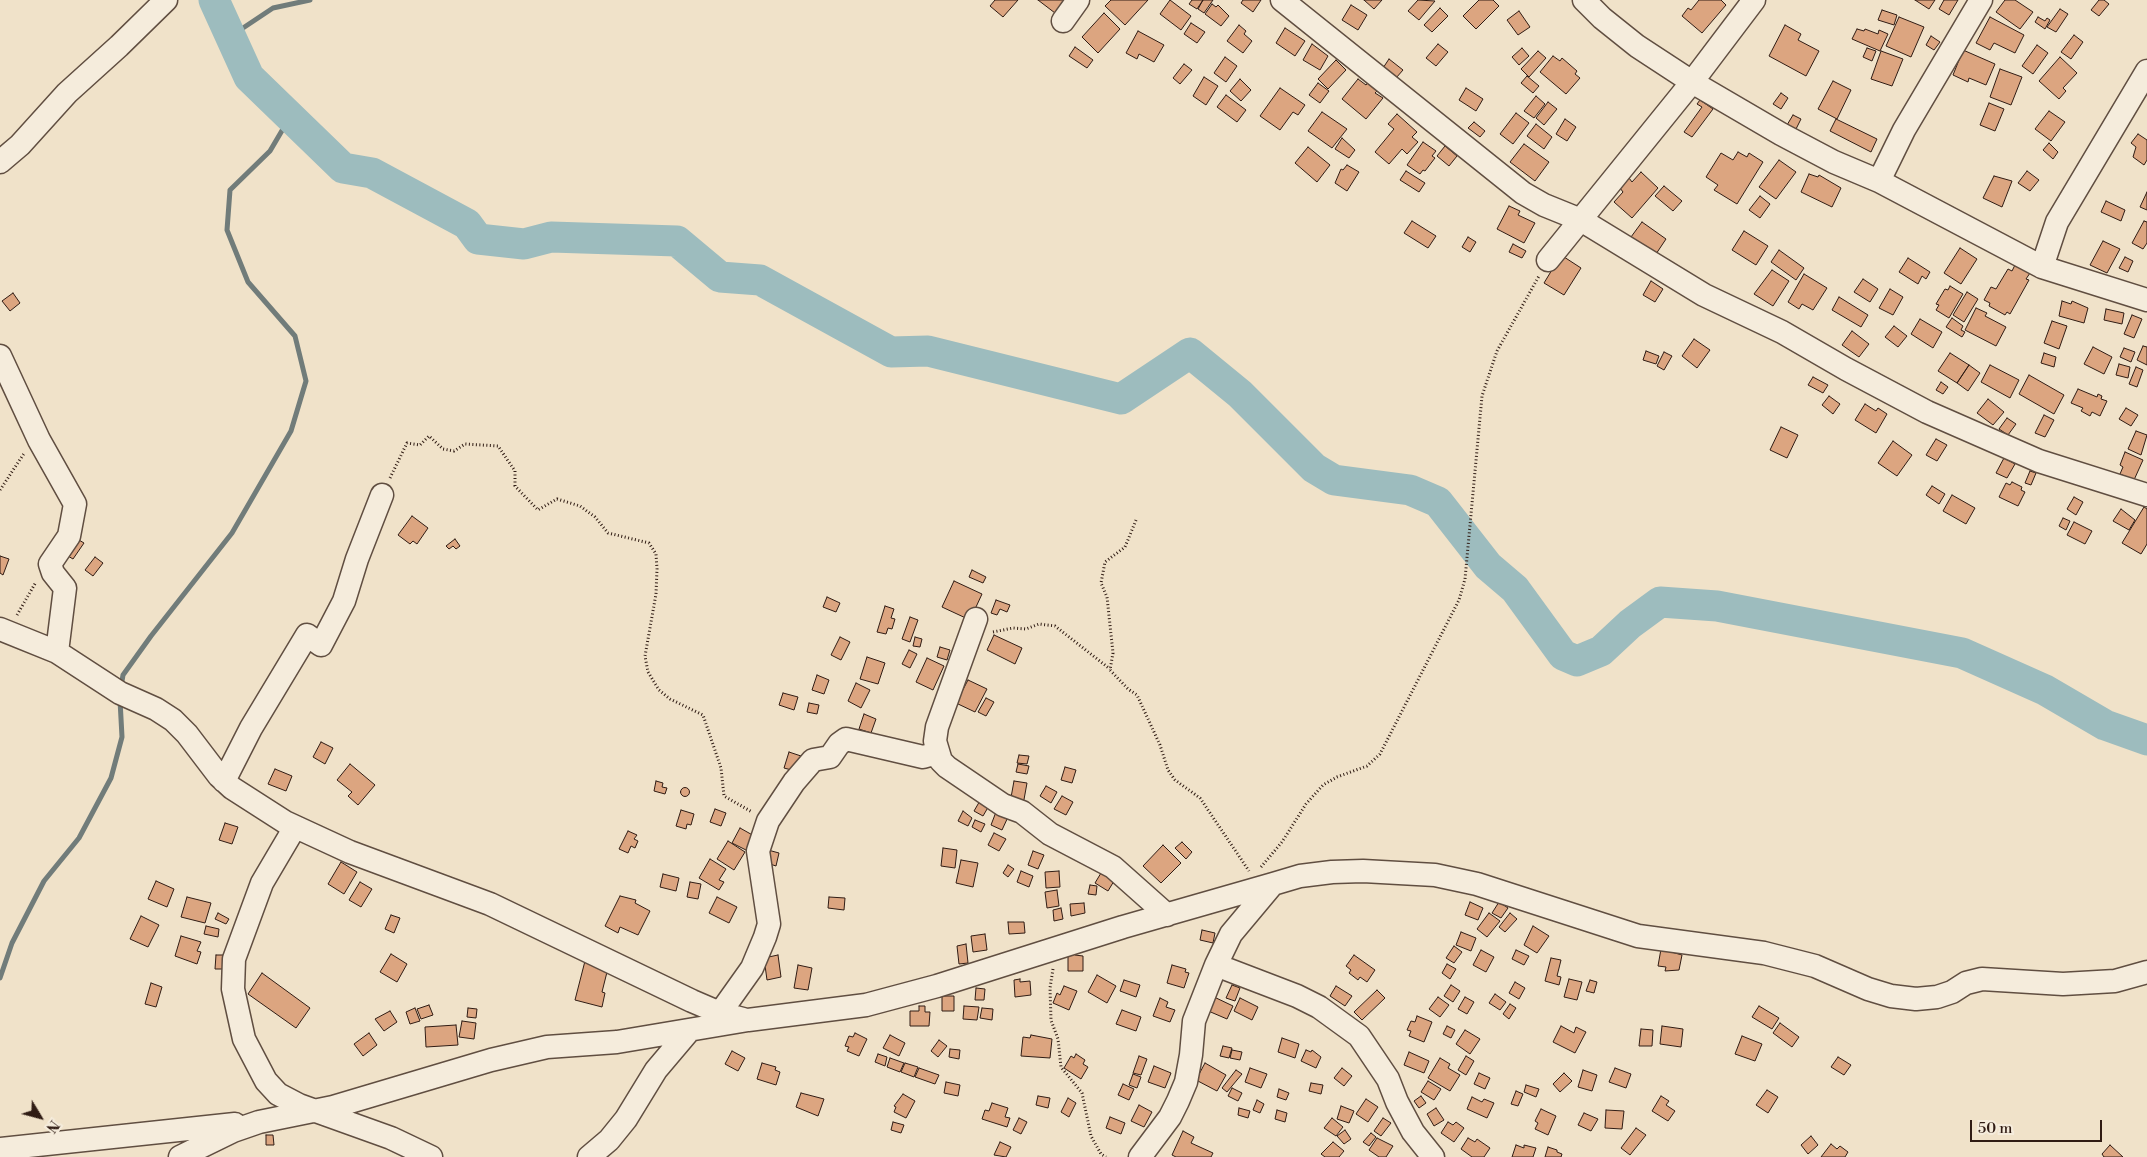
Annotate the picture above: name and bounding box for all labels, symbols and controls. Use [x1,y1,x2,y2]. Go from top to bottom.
north arrow [15,1092,65,1142]
scale bar [1972,1110,2104,1142]
text: N [41,1116,63,1136]
text: 50 m [1978,1119,2012,1138]

